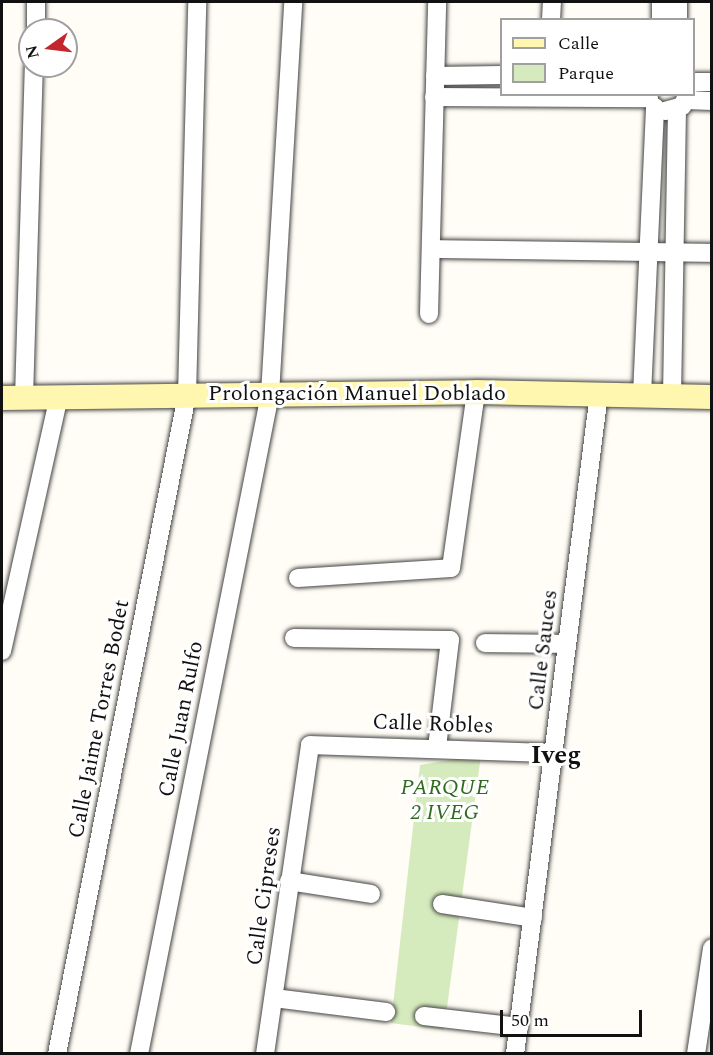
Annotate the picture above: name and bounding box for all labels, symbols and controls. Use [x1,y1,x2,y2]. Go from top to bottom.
north arrow [18,18,78,78]
legend [500,18,695,96]
text: Calle [558,30,599,57]
text: N [19,43,46,61]
text: Parque [558,60,614,87]
street label: Prolongación Manuel Doblado [208,381,506,407]
street label: Calle Sauces [522,588,564,712]
street label: Calle Jaime Torres Bodet [63,597,135,841]
street label: Calle Juan Rulfo [153,639,209,799]
street label: Calle Robles [372,709,494,739]
district label: Iveg [531,740,581,772]
park label: PARQUE 2 IVEG [401,774,489,825]
street label: Calle Cipreses [241,825,287,967]
scale bar [503,998,646,1036]
text: 50 m [511,1007,549,1034]

